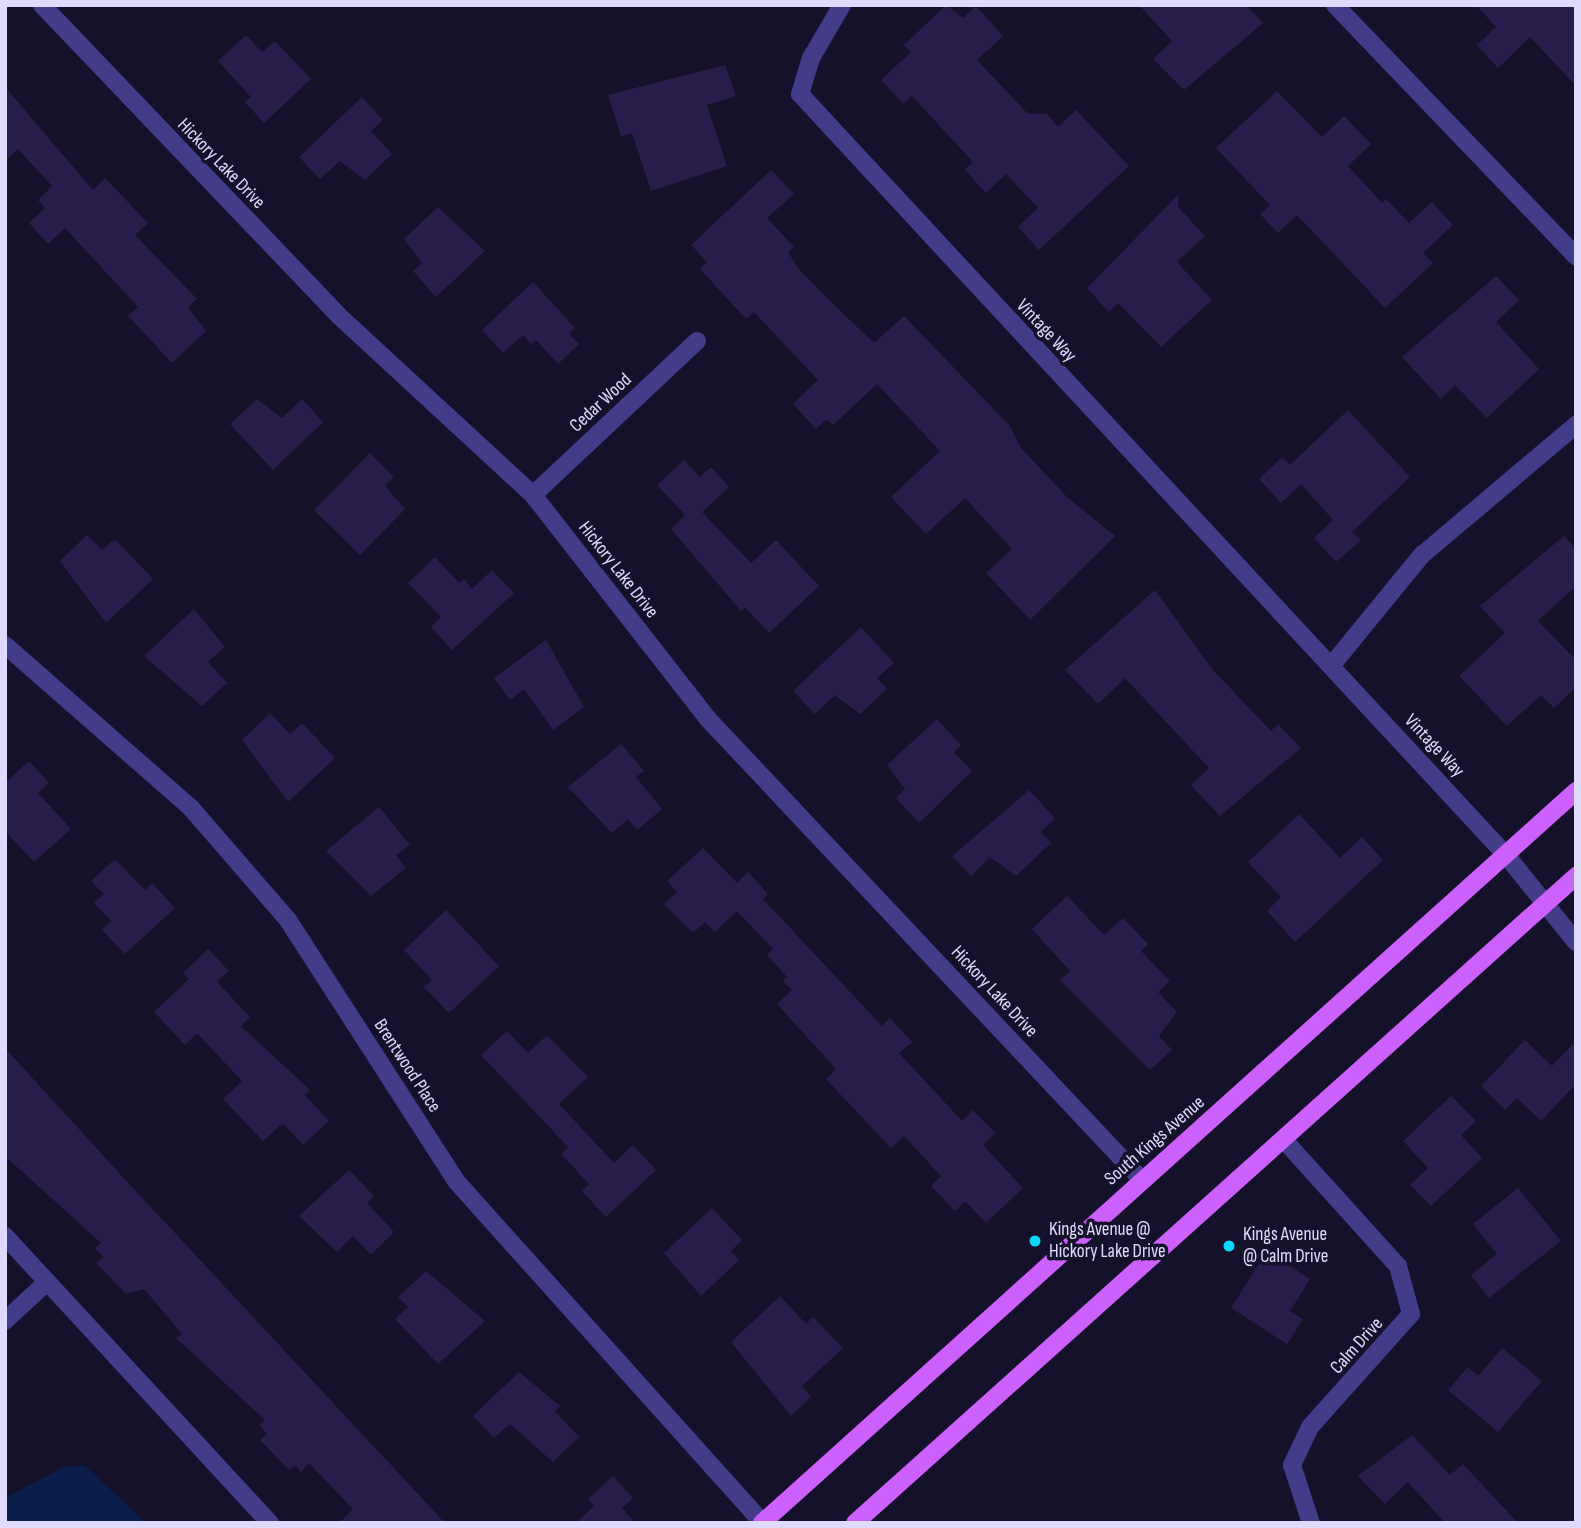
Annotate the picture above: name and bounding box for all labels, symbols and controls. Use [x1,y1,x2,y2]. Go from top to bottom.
street label: Hickory Lake Drive [172,114,270,214]
street label: Vintage Way [1011,295,1081,367]
street label: Cedar Wood [565,369,637,437]
street label: Hickory Lake Drive [573,517,663,623]
street label: Vintage Way [1399,710,1469,782]
street label: Hickory Lake Drive [946,942,1042,1042]
street label: Brentwood Place [368,1015,446,1117]
street label: South Kings Avenue [1100,1091,1210,1191]
place label: Kings Avenue @ Hickory Lake Drive [1049,1219,1166,1263]
place label: Kings Avenue @ Calm Drive [1243,1224,1328,1268]
marker: Kings Avenue @ Hickory Lake Drive [1027,1233,1043,1249]
marker: Kings Avenue @ Calm Drive [1221,1238,1237,1254]
street label: Calm Drive [1326,1313,1388,1379]

